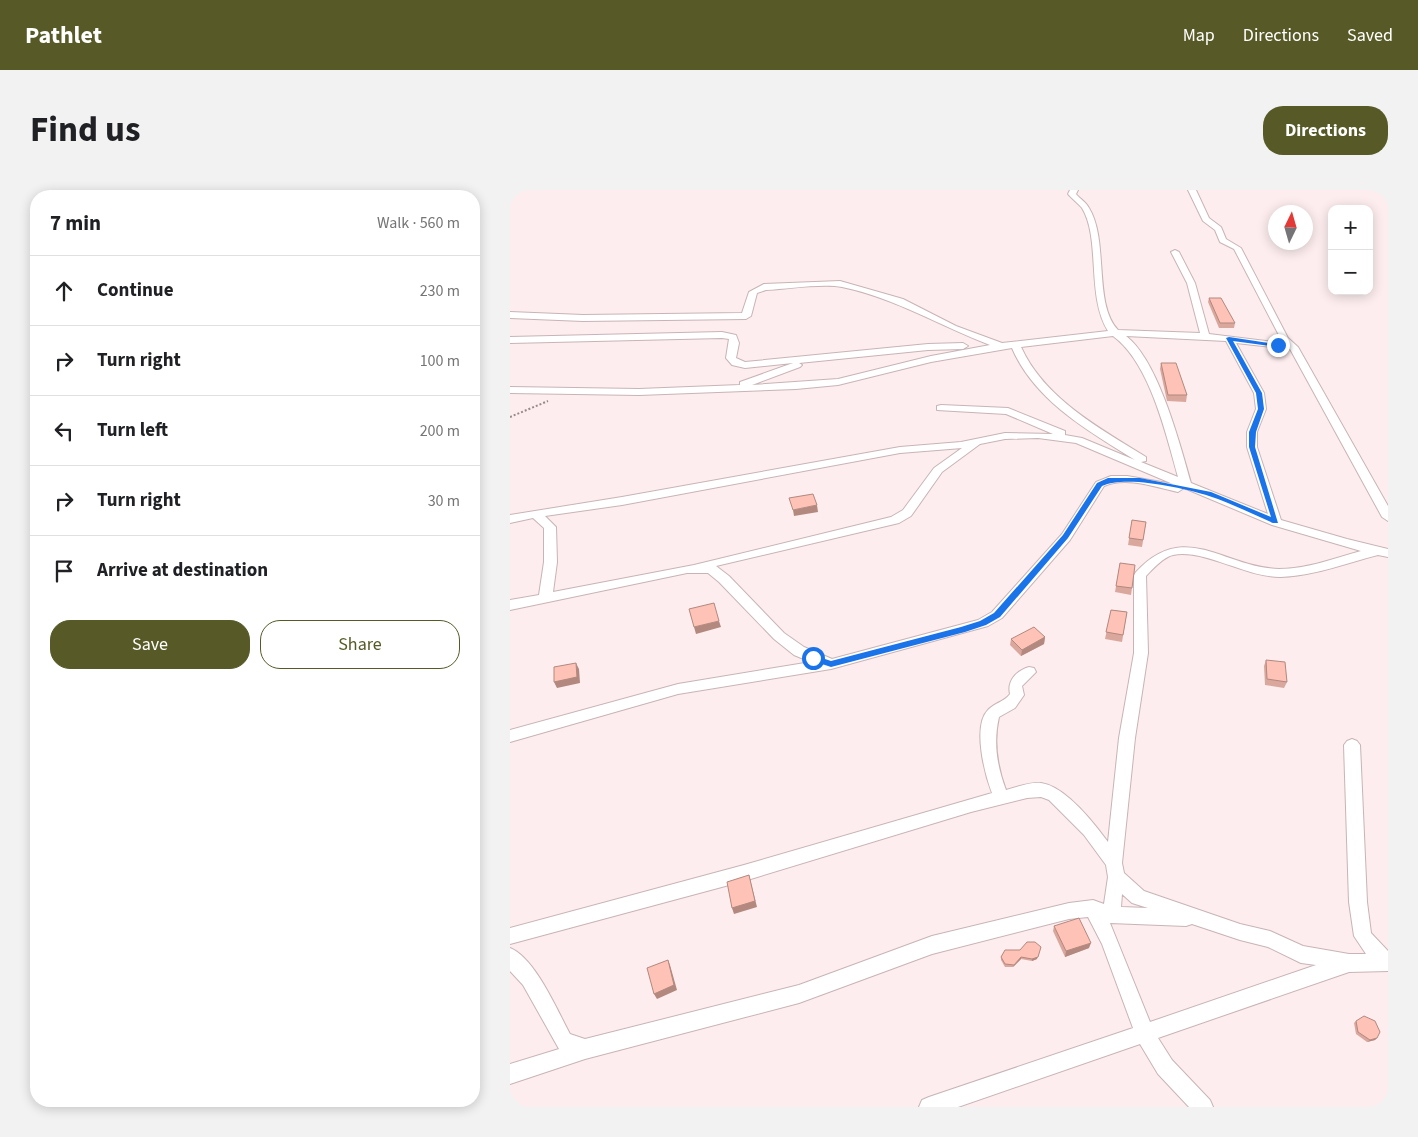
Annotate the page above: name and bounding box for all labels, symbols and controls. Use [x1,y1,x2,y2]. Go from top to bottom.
text: Pathlet [25,18,102,53]
text: Map [1183,23,1215,48]
text: Directions [1243,23,1319,48]
text: Saved [1347,23,1393,48]
text: Find us [30,105,140,155]
button: Directions [1263,106,1388,155]
north arrow [1268,205,1313,250]
map controls [1328,205,1373,295]
button: + [1328,205,1373,250]
text: 7 min [50,208,101,238]
text: Walk · 560 m [377,212,460,234]
button: − [1328,250,1373,295]
icon: ahead [50,277,78,305]
text: Continue [97,277,174,304]
text: 230 m [420,280,460,302]
route end [1267,334,1290,357]
icon: right [50,347,78,375]
text: Turn right [97,347,181,374]
text: 100 m [420,350,460,372]
icon: left [50,417,78,445]
text: Turn left [97,417,168,444]
text: 200 m [420,420,460,442]
icon: right [50,487,78,515]
text: Turn right [97,487,181,514]
text: 30 m [428,490,460,512]
icon: arrive [50,557,78,585]
text: Arrive at destination [97,557,268,584]
button: Save [50,620,250,669]
button: Share [260,620,460,669]
route start [802,647,825,670]

